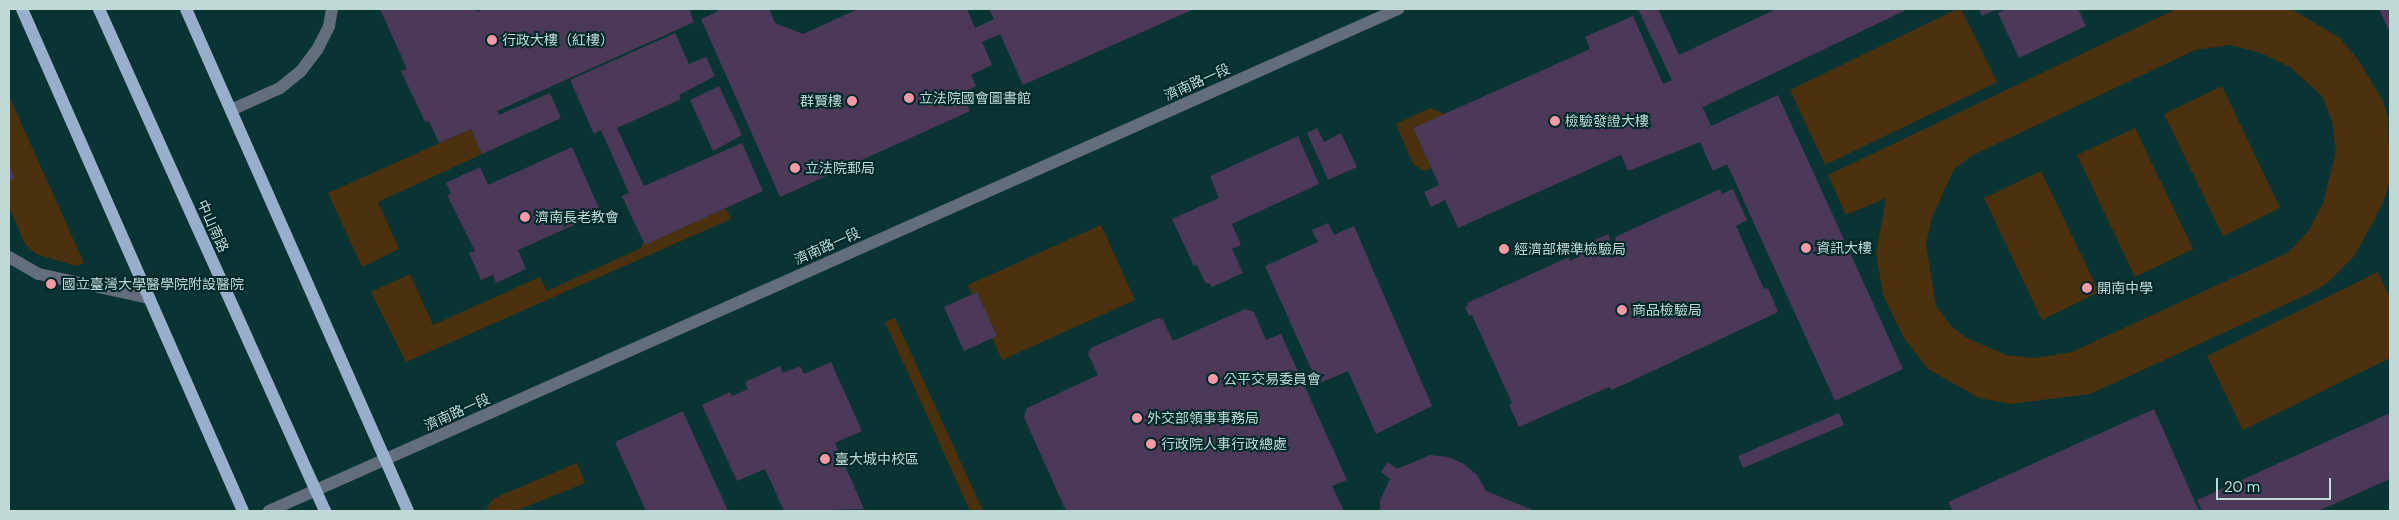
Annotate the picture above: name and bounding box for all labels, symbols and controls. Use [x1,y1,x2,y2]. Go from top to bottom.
place label: 行政大樓（紅樓） [502,32,614,48]
marker: 行政大樓（紅樓） [486,34,498,46]
street label: 濟南路一段 [1162,60,1232,104]
place label: 立法院國會圖書館 [919,90,1031,106]
marker: 立法院國會圖書館 [903,92,915,104]
place label: 群賢樓 [800,93,842,109]
marker: 群賢樓 [846,95,858,107]
place label: 檢驗發證大樓 [1565,113,1649,129]
marker: 檢驗發證大樓 [1549,115,1561,127]
place label: 立法院郵局 [805,160,875,176]
marker: 立法院郵局 [789,162,801,174]
street label: 中山南路 [194,197,232,255]
place label: 濟南長老教會 [535,209,619,225]
marker: 濟南長老教會 [519,211,531,223]
street label: 濟南路一段 [792,224,862,268]
place label: 資訊大樓 [1816,240,1872,256]
place label: 經濟部標準檢驗局 [1514,241,1626,257]
marker: 資訊大樓 [1800,242,1812,254]
marker: 經濟部標準檢驗局 [1498,243,1510,255]
place label: 國立臺灣大學醫學院附設醫院 [62,276,244,292]
marker: 國立臺灣大學醫學院附設醫院 [44,277,58,291]
place label: 開南中學 [2097,280,2153,296]
marker: 開南中學 [2081,282,2093,294]
place label: 商品檢驗局 [1632,302,1702,318]
marker: 商品檢驗局 [1616,304,1628,316]
place label: 公平交易委員會 [1223,371,1321,387]
marker: 公平交易委員會 [1207,373,1219,385]
street label: 濟南路一段 [422,390,492,434]
place label: 外交部領事事務局 [1147,410,1259,426]
marker: 外交部領事事務局 [1131,412,1143,424]
place label: 行政院人事行政總處 [1161,436,1287,452]
marker: 行政院人事行政總處 [1145,438,1157,450]
place label: 臺大城中校區 [835,451,919,467]
marker: 臺大城中校區 [819,453,831,465]
scale bar [2219,468,2334,500]
text: 20 m [2224,477,2260,497]

